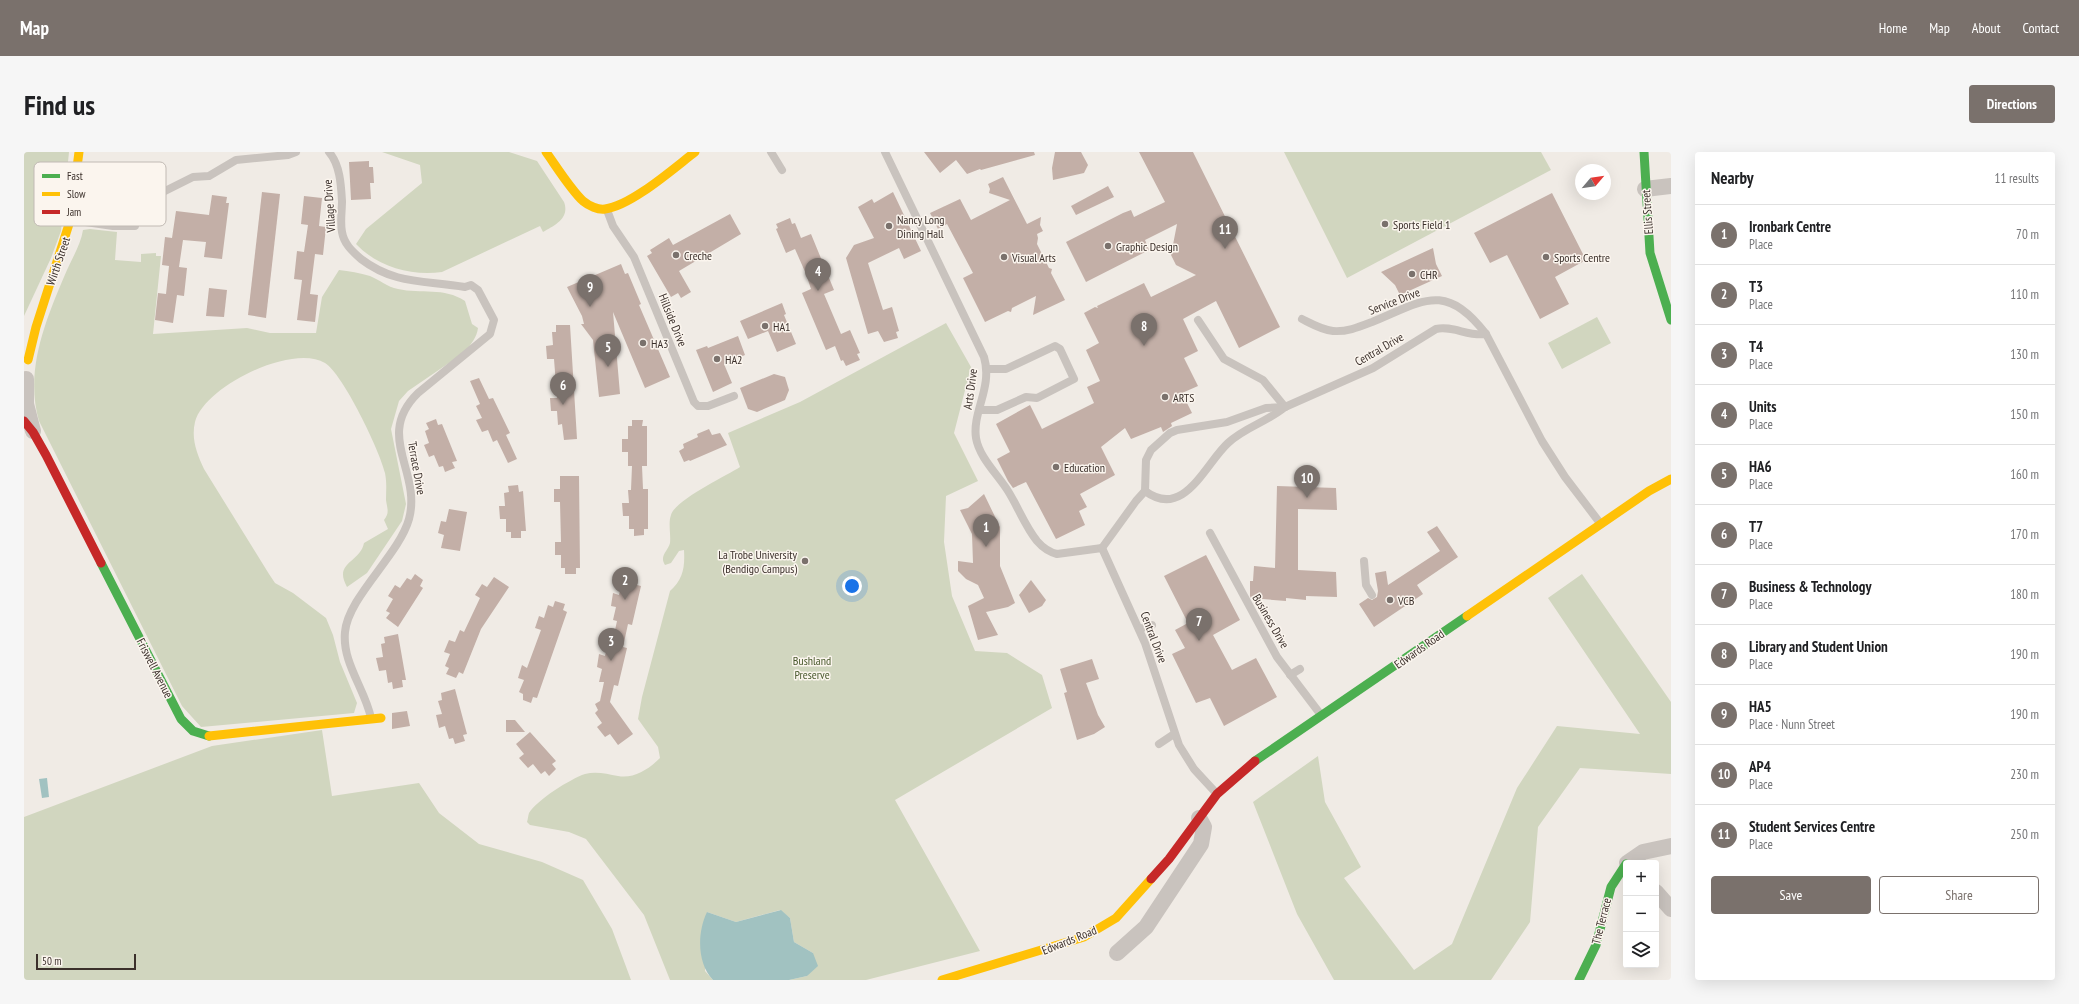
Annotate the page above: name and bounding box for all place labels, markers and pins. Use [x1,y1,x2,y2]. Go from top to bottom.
place label: Nancy Long Dining Hall [897,212,944,241]
pin: 11 [1212,216,1238,249]
place label: Sports Field 1 [1393,217,1450,232]
marker: Sports Field 1 [1380,219,1390,229]
marker: Nancy Long Dining Hall [884,221,894,231]
place label: Graphic Design [1116,239,1178,254]
marker: Graphic Design [1103,241,1113,251]
place label: Creche [684,248,712,263]
marker: Creche [671,250,681,260]
place label: Visual Arts [1011,250,1056,265]
place label: Sports Centre [1554,250,1610,265]
marker: Visual Arts [999,252,1009,262]
marker: Sports Centre [1541,252,1551,262]
pin: 4 [805,258,831,291]
place label: CHR [1420,267,1438,282]
marker: CHR [1407,269,1417,279]
pin: 9 [577,274,603,307]
pin: 8 [1131,313,1157,346]
place label: HA1 [773,319,791,334]
marker: HA1 [760,321,770,331]
pin: 5 [595,334,621,367]
place label: HA3 [651,336,669,351]
marker: HA3 [638,338,648,348]
place label: HA2 [725,352,743,367]
marker: HA2 [712,354,722,364]
pin: 6 [550,372,576,405]
place label: ARTS [1173,390,1194,405]
marker: ARTS [1160,392,1170,402]
place label: Education [1064,460,1105,475]
marker: Education [1051,462,1061,472]
pin: 10 [1294,465,1320,498]
pin: 1 [973,514,999,547]
place label: La Trobe University (Bendigo Campus) [718,547,797,576]
marker: La Trobe University (Bendigo Campus) [800,556,810,566]
pin: 2 [612,567,638,600]
place label: VCB [1397,593,1415,608]
marker: VCB [1385,595,1395,605]
pin: 7 [1186,608,1212,641]
pin: 3 [598,628,624,661]

